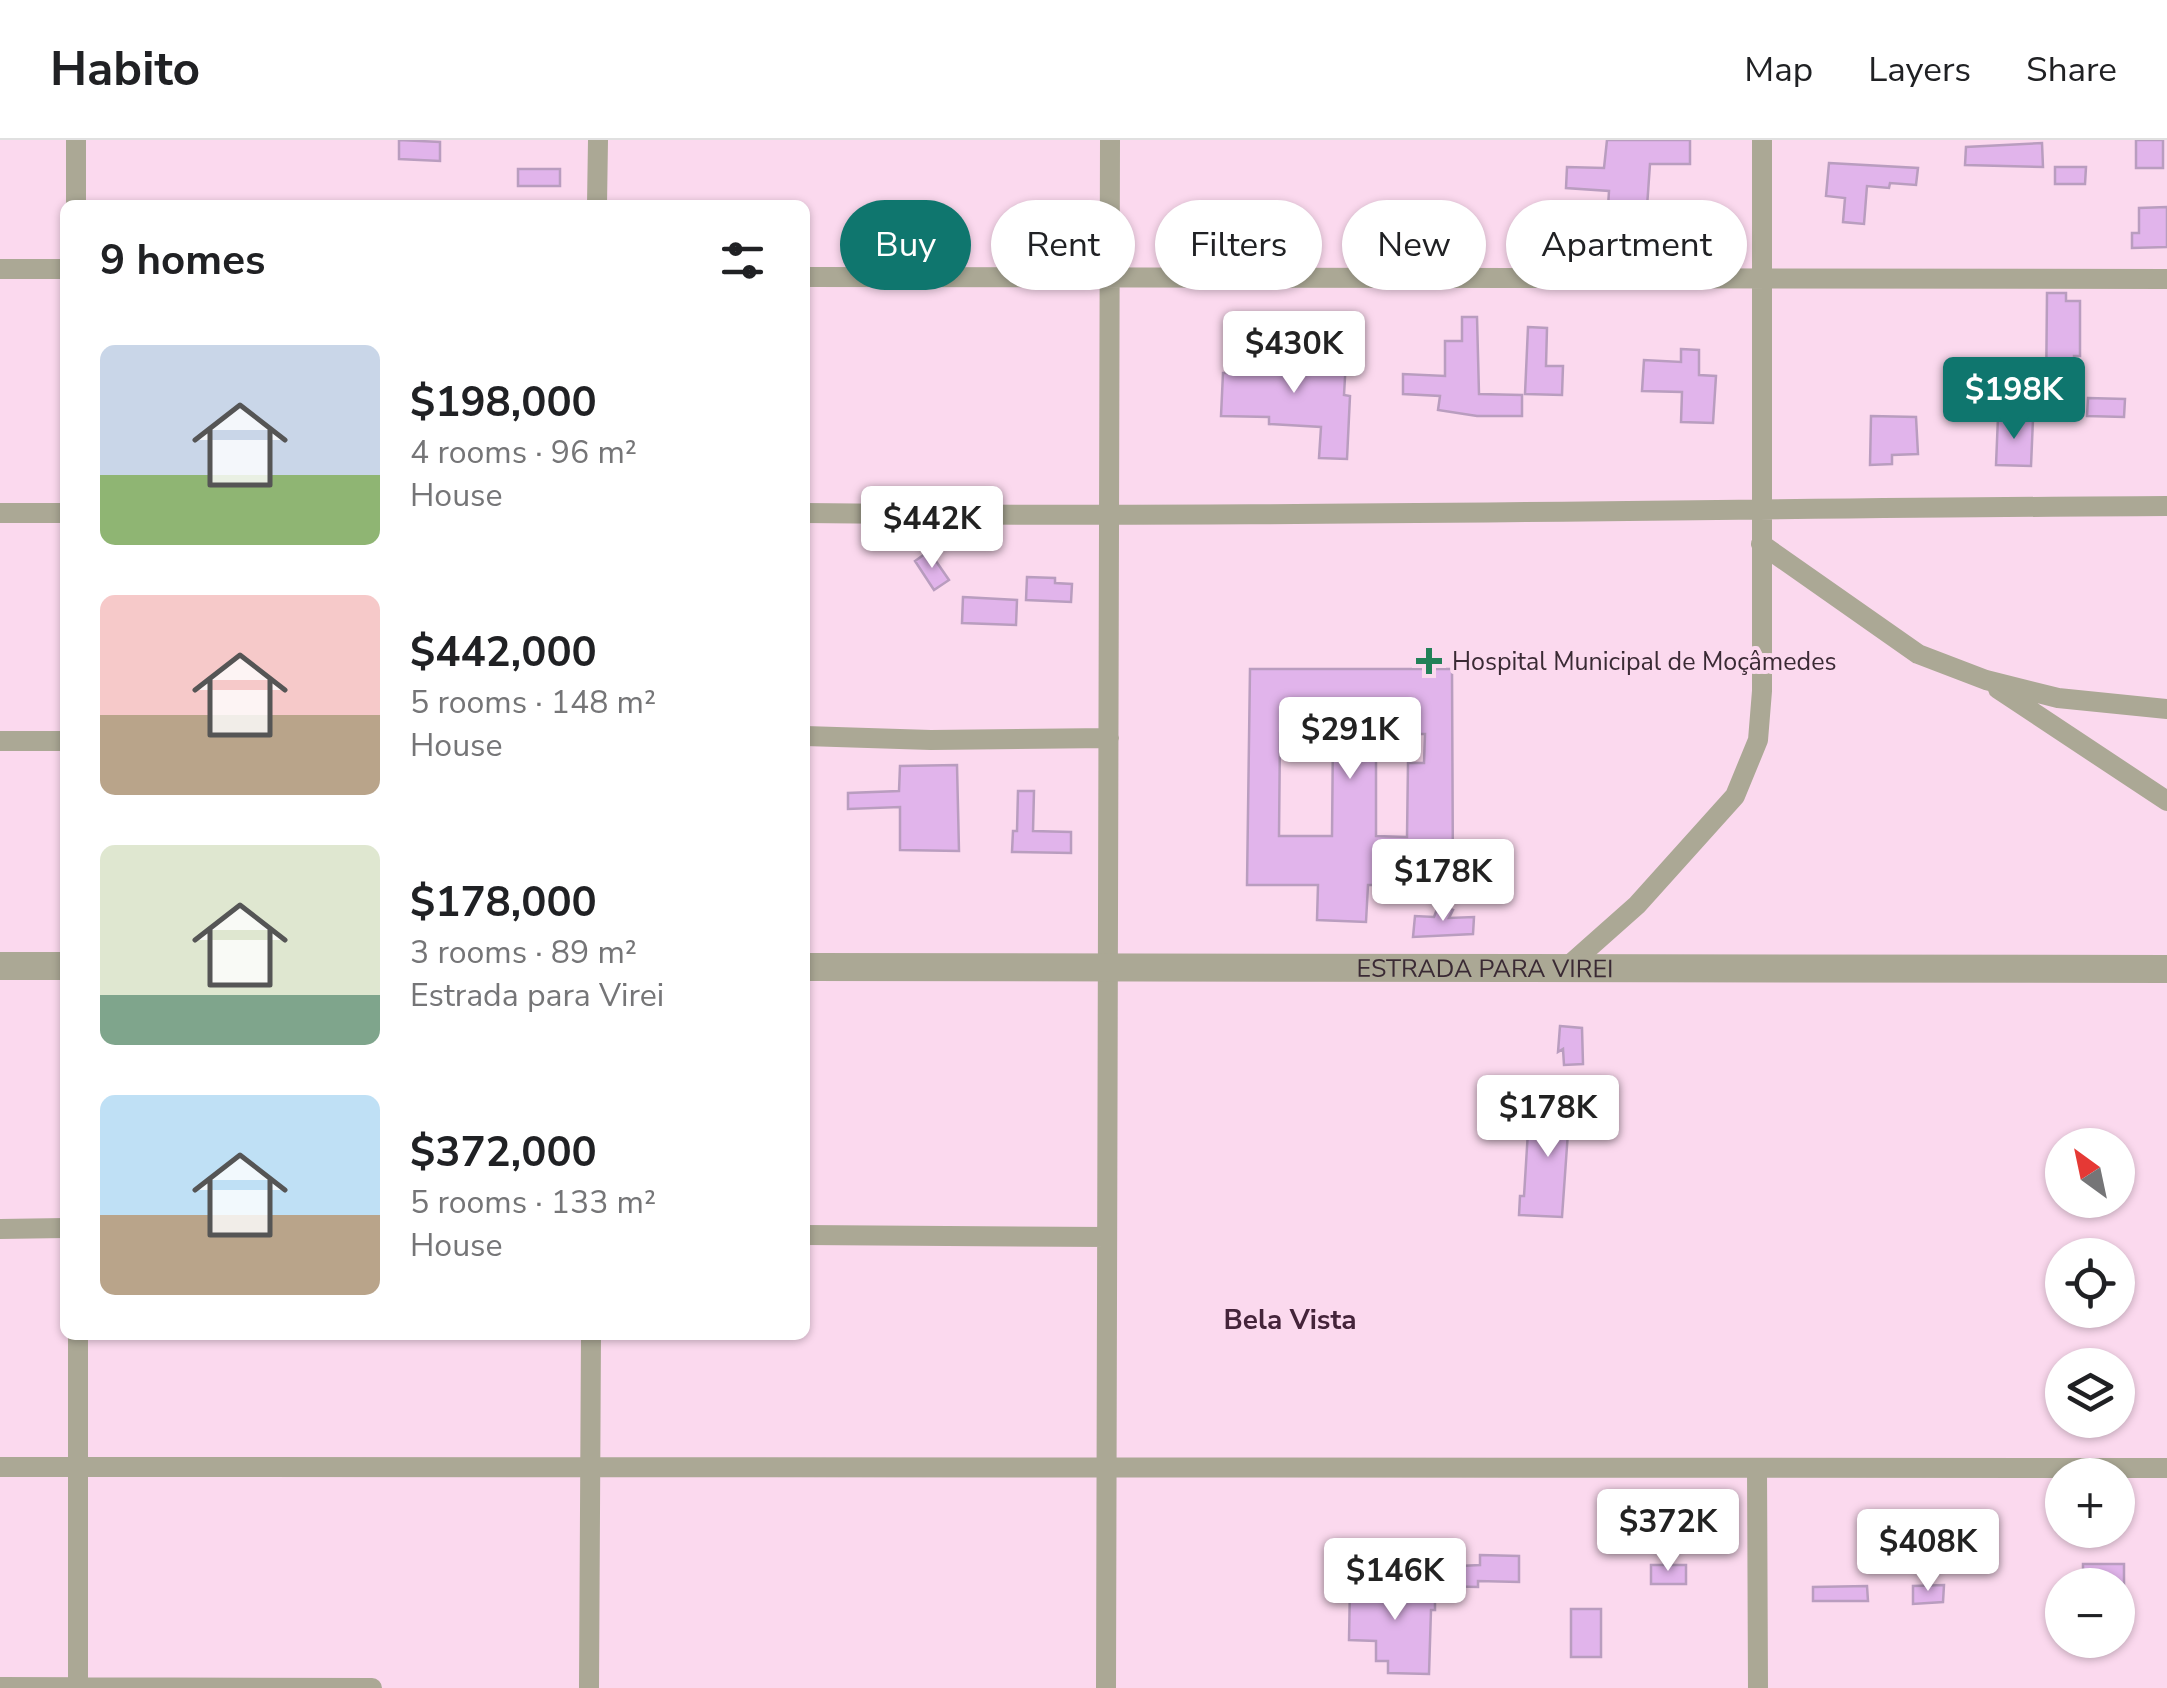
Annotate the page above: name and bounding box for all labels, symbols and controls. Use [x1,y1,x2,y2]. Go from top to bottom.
text: Habito [50,36,200,102]
text: Map [1744,46,1813,93]
text: Layers [1868,46,1971,93]
text: Share [2026,46,2117,93]
chip: Buy [840,200,971,290]
chip: Rent [991,200,1135,290]
chip: Filters [1155,200,1322,290]
chip: New [1342,200,1486,290]
chip: Apartment [1506,200,1747,290]
text: 9 homes [100,232,265,289]
icon: filters [715,233,770,288]
pin: $430K [1224,311,1364,396]
text: $430K [1245,322,1343,365]
pin: $198K [1944,357,2084,442]
text: $198K [1965,368,2063,411]
text: $198,000 [410,374,597,431]
icon: home [180,385,300,505]
text: 4 rooms · 96 m² [410,431,637,474]
text: House [410,474,503,517]
pin: $442K [862,486,1002,571]
text: $442K [883,497,981,540]
text: $442,000 [410,624,597,681]
icon: home [180,635,300,755]
place label: Hospital Municipal de Moçâmedes [1452,645,1836,679]
marker: Hospital Municipal de Moçâmedes [1416,648,1442,674]
text: 5 rooms · 148 m² [410,681,656,724]
pin: $291K [1280,697,1420,782]
text: $291K [1301,708,1399,751]
text: House [410,724,503,767]
pin: $178K [1373,839,1513,924]
text: $178K [1394,850,1492,893]
text: $178,000 [410,874,597,931]
icon: home [180,885,300,1005]
text: 3 rooms · 89 m² [410,931,637,974]
street label: ESTRADA PARA VIREI [1357,952,1613,986]
text: Estrada para Virei [410,974,664,1017]
pin: $178K [1478,1075,1618,1160]
text: $178K [1499,1086,1597,1129]
text: $372,000 [410,1124,597,1181]
north arrow [2045,1128,2135,1218]
map controls [2045,1128,2135,1658]
icon: home [180,1135,300,1255]
text: 5 rooms · 133 m² [410,1181,656,1224]
text: House [410,1224,503,1267]
button: locate [2045,1238,2135,1328]
district label: Bela Vista [1224,1301,1356,1339]
button: layers [2045,1348,2135,1438]
button: + [2045,1458,2135,1548]
pin: $372K [1598,1489,1738,1574]
text: $372K [1619,1500,1717,1543]
pin: $408K [1858,1509,1998,1594]
text: $408K [1879,1520,1977,1563]
pin: $146K [1325,1538,1465,1623]
text: $146K [1346,1549,1444,1592]
button: − [2045,1568,2135,1658]

